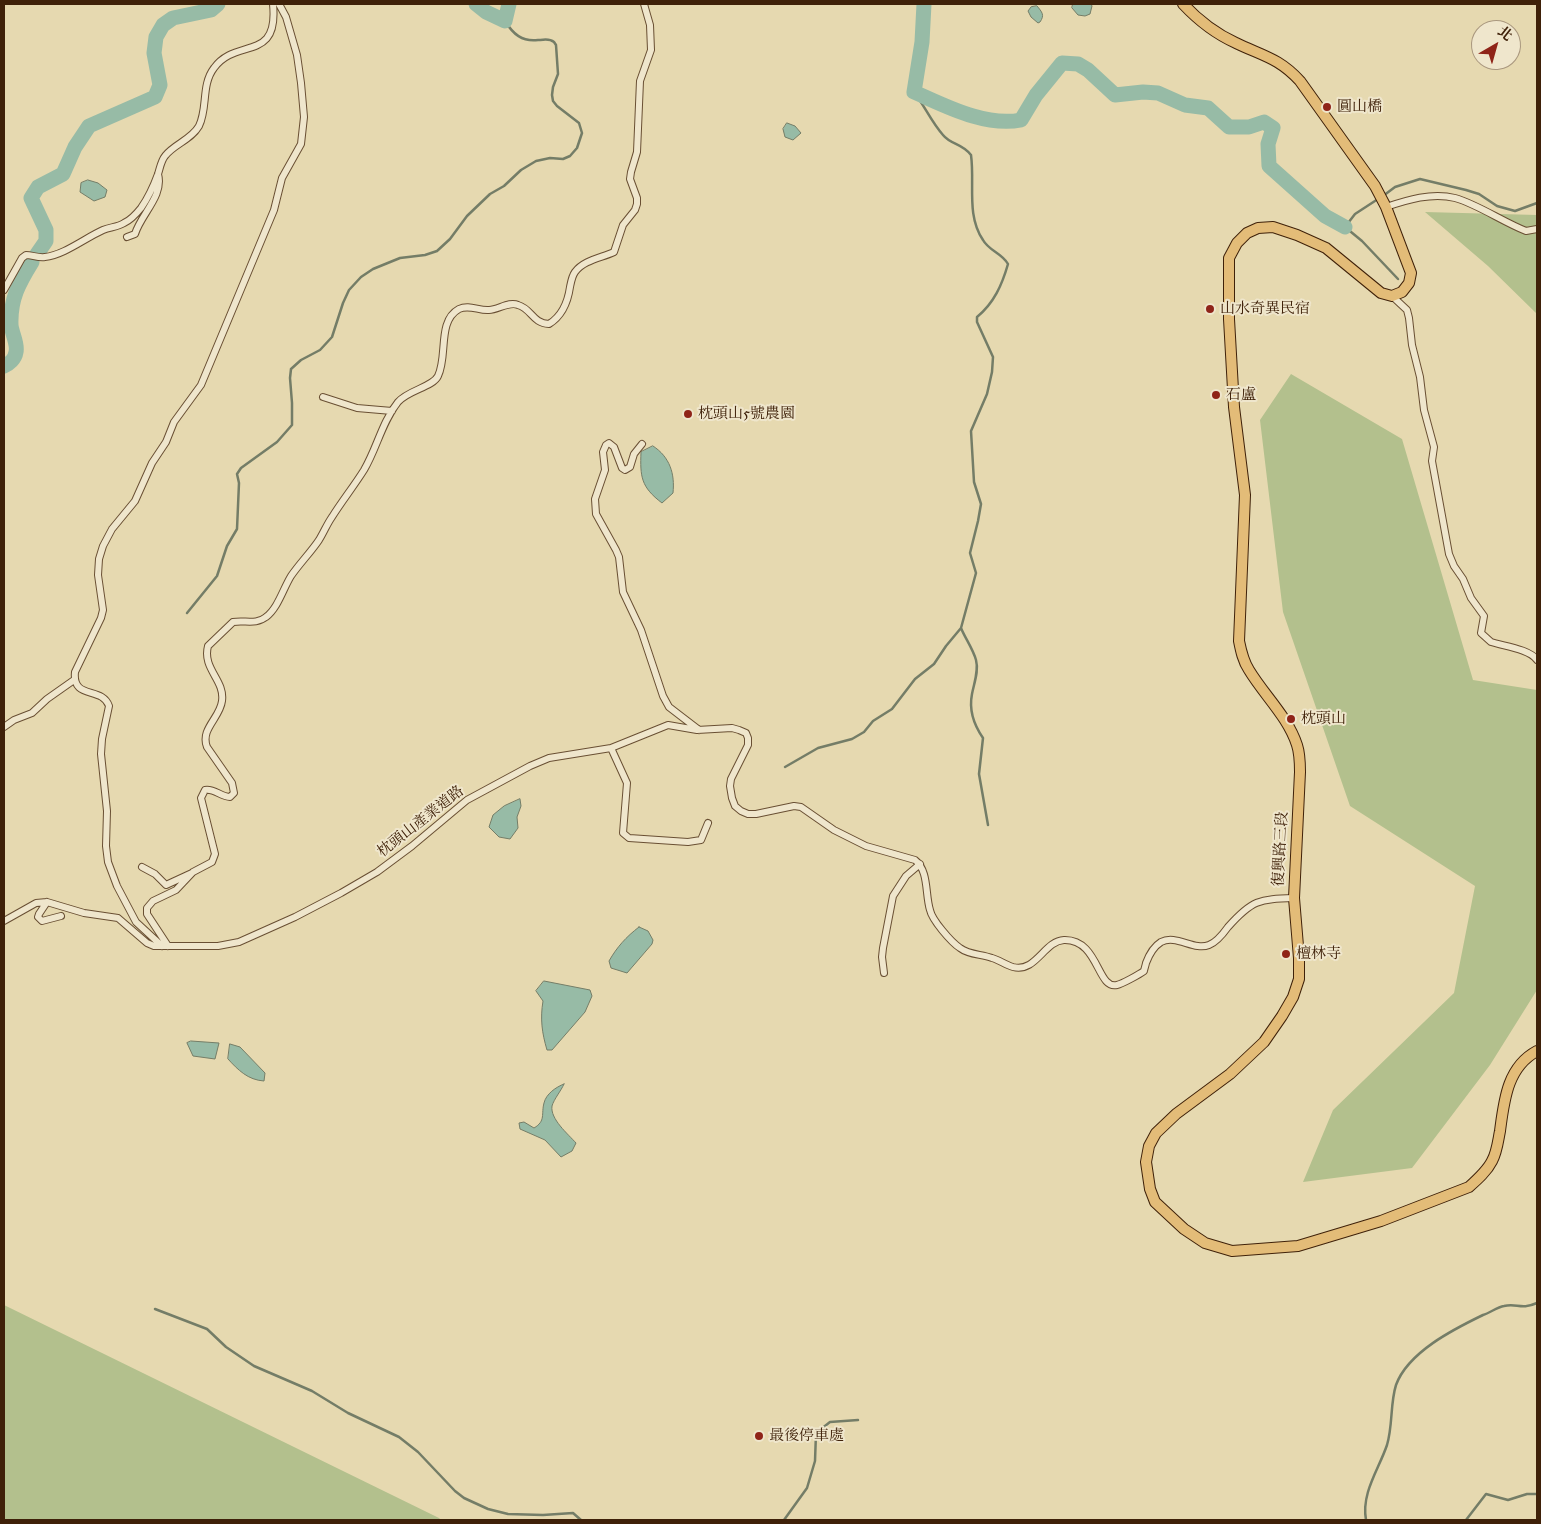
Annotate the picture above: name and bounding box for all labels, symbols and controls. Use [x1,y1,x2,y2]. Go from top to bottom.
north arrow [1471,20,1521,70]
text: 北 [1494,23,1516,45]
place label: 圓山橋 [1337,98,1382,116]
marker: 圓山橋 [1321,101,1333,113]
place label: 山水奇異民宿 [1220,300,1310,318]
marker: 山水奇異民宿 [1204,303,1216,315]
place label: 石盧 [1226,386,1256,404]
marker: 石盧 [1210,389,1222,401]
place label: 枕頭山5號農園 [698,405,795,423]
marker: 枕頭山5號農園 [682,408,694,420]
place label: 枕頭山 [1301,710,1346,728]
marker: 枕頭山 [1285,713,1297,725]
street label: 枕頭山產業道路 [374,783,468,861]
street label: 復興路三段 [1270,811,1292,887]
place label: 檀林寺 [1296,945,1341,963]
marker: 檀林寺 [1280,948,1292,960]
place label: 最後停車處 [769,1427,844,1445]
marker: 最後停車處 [753,1430,765,1442]

